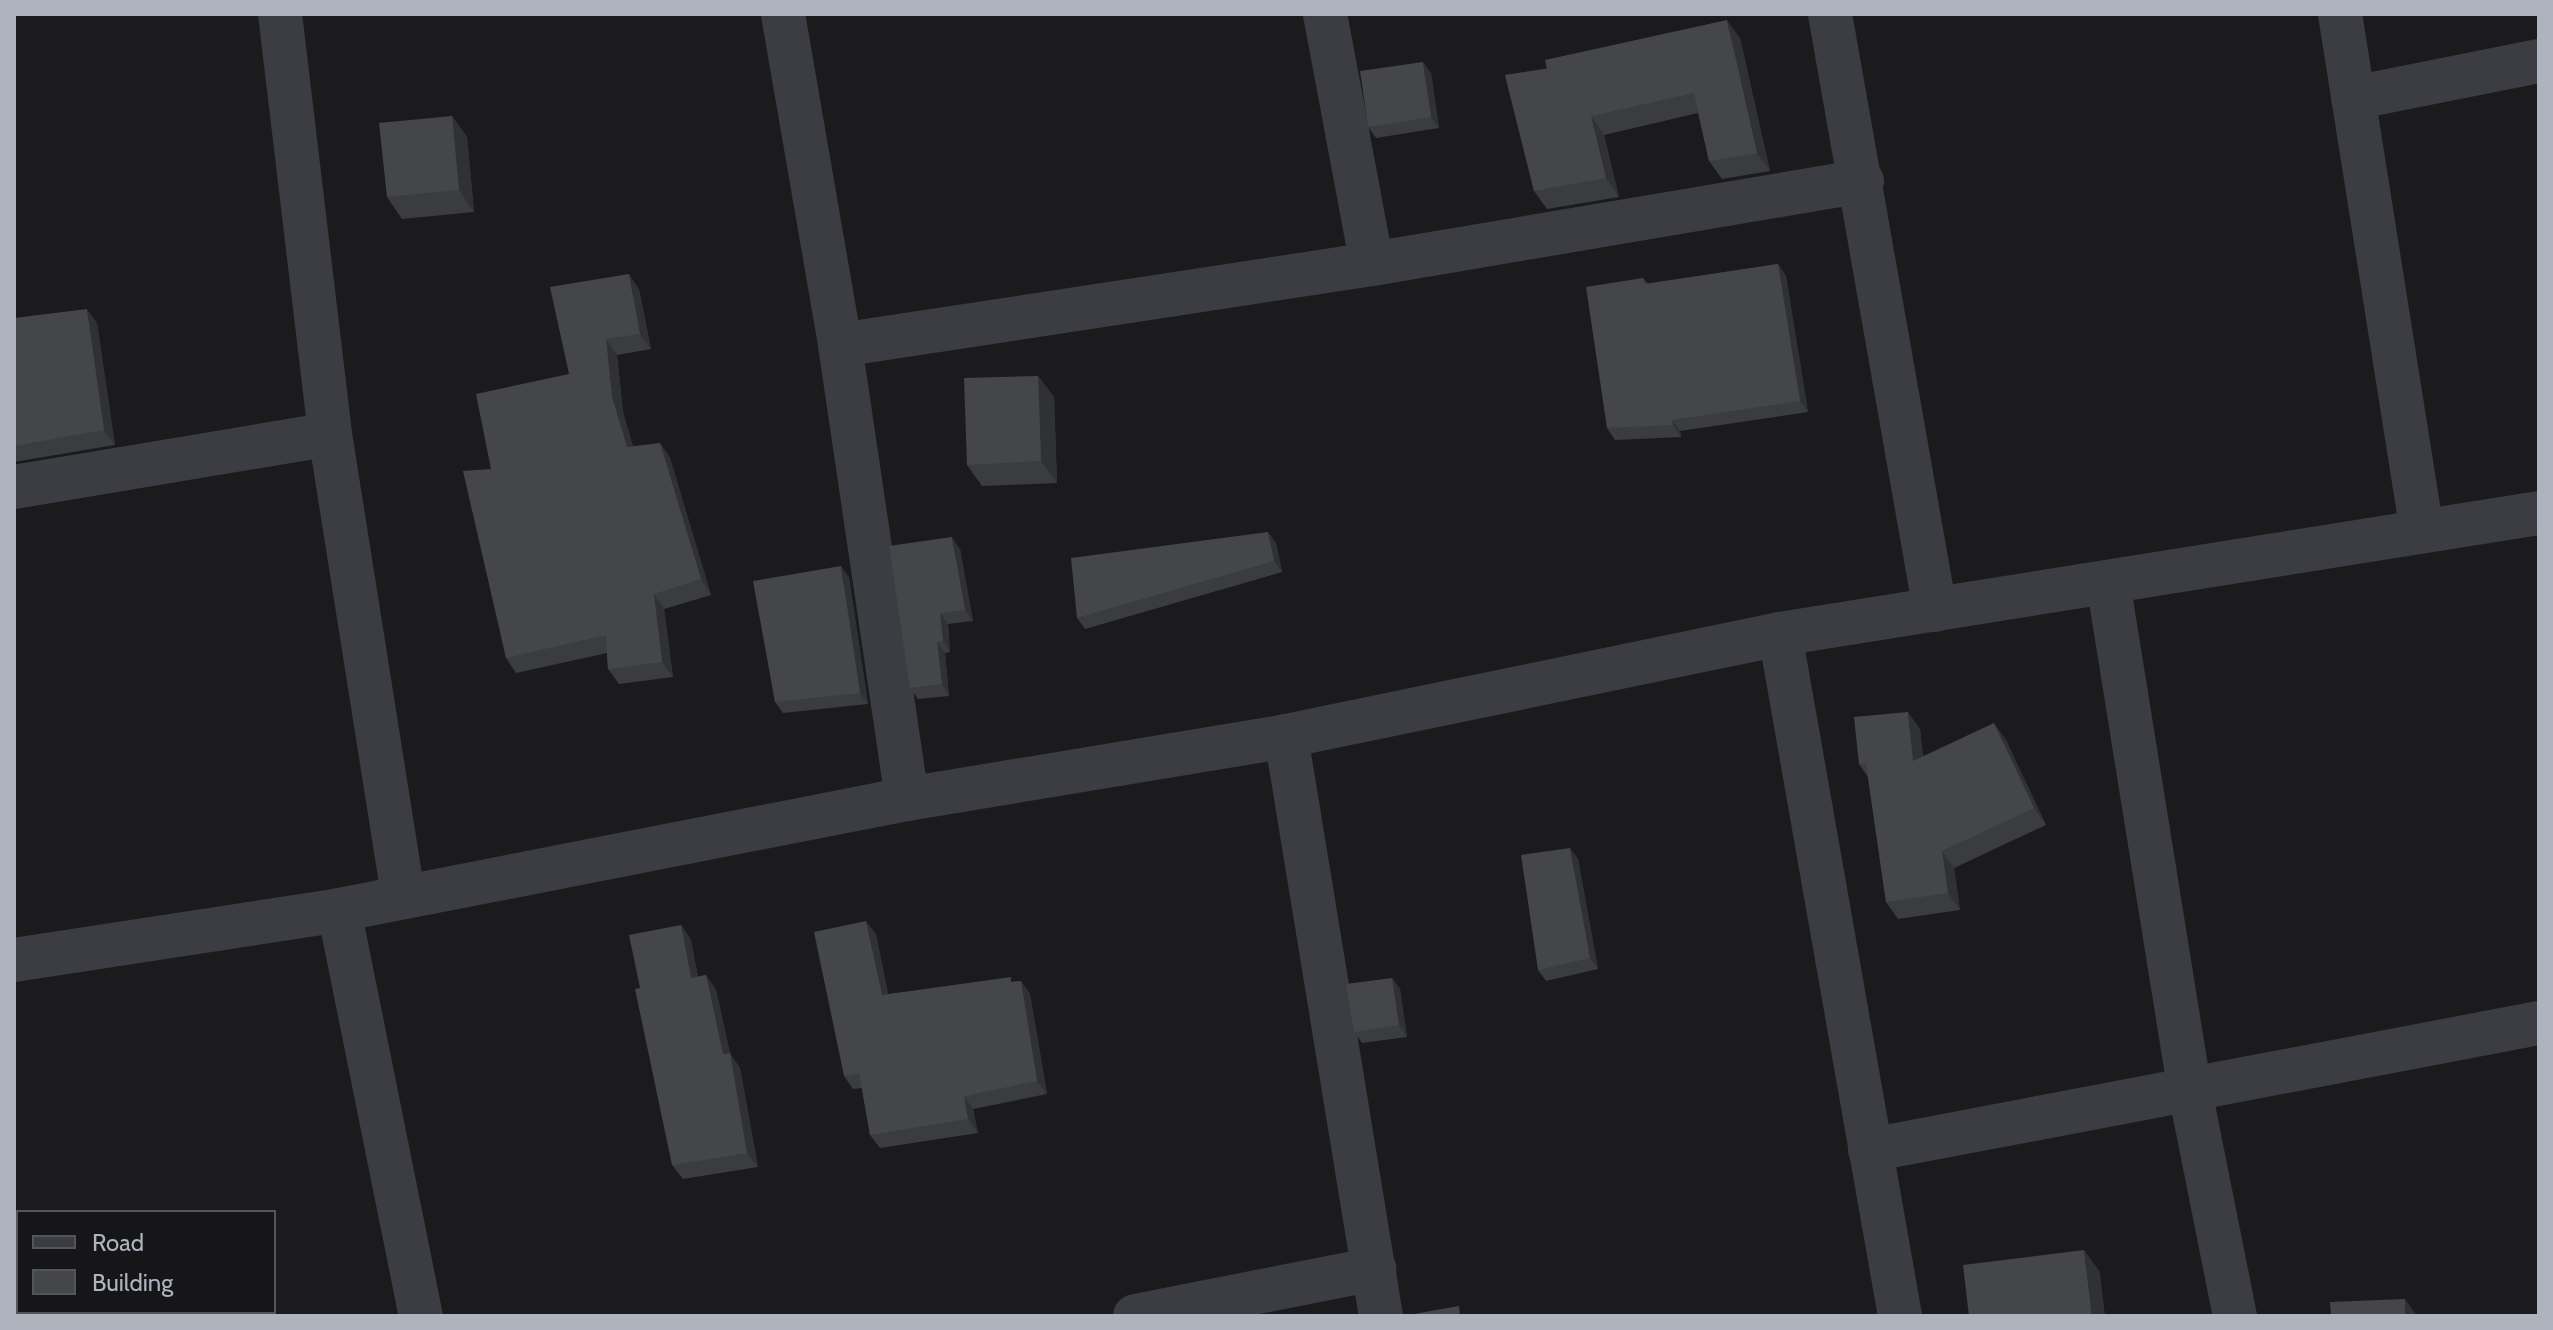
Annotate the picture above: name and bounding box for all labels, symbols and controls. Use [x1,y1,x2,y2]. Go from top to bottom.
legend [16,1210,276,1314]
text: Road [92,1228,144,1257]
text: Building [92,1268,173,1297]

